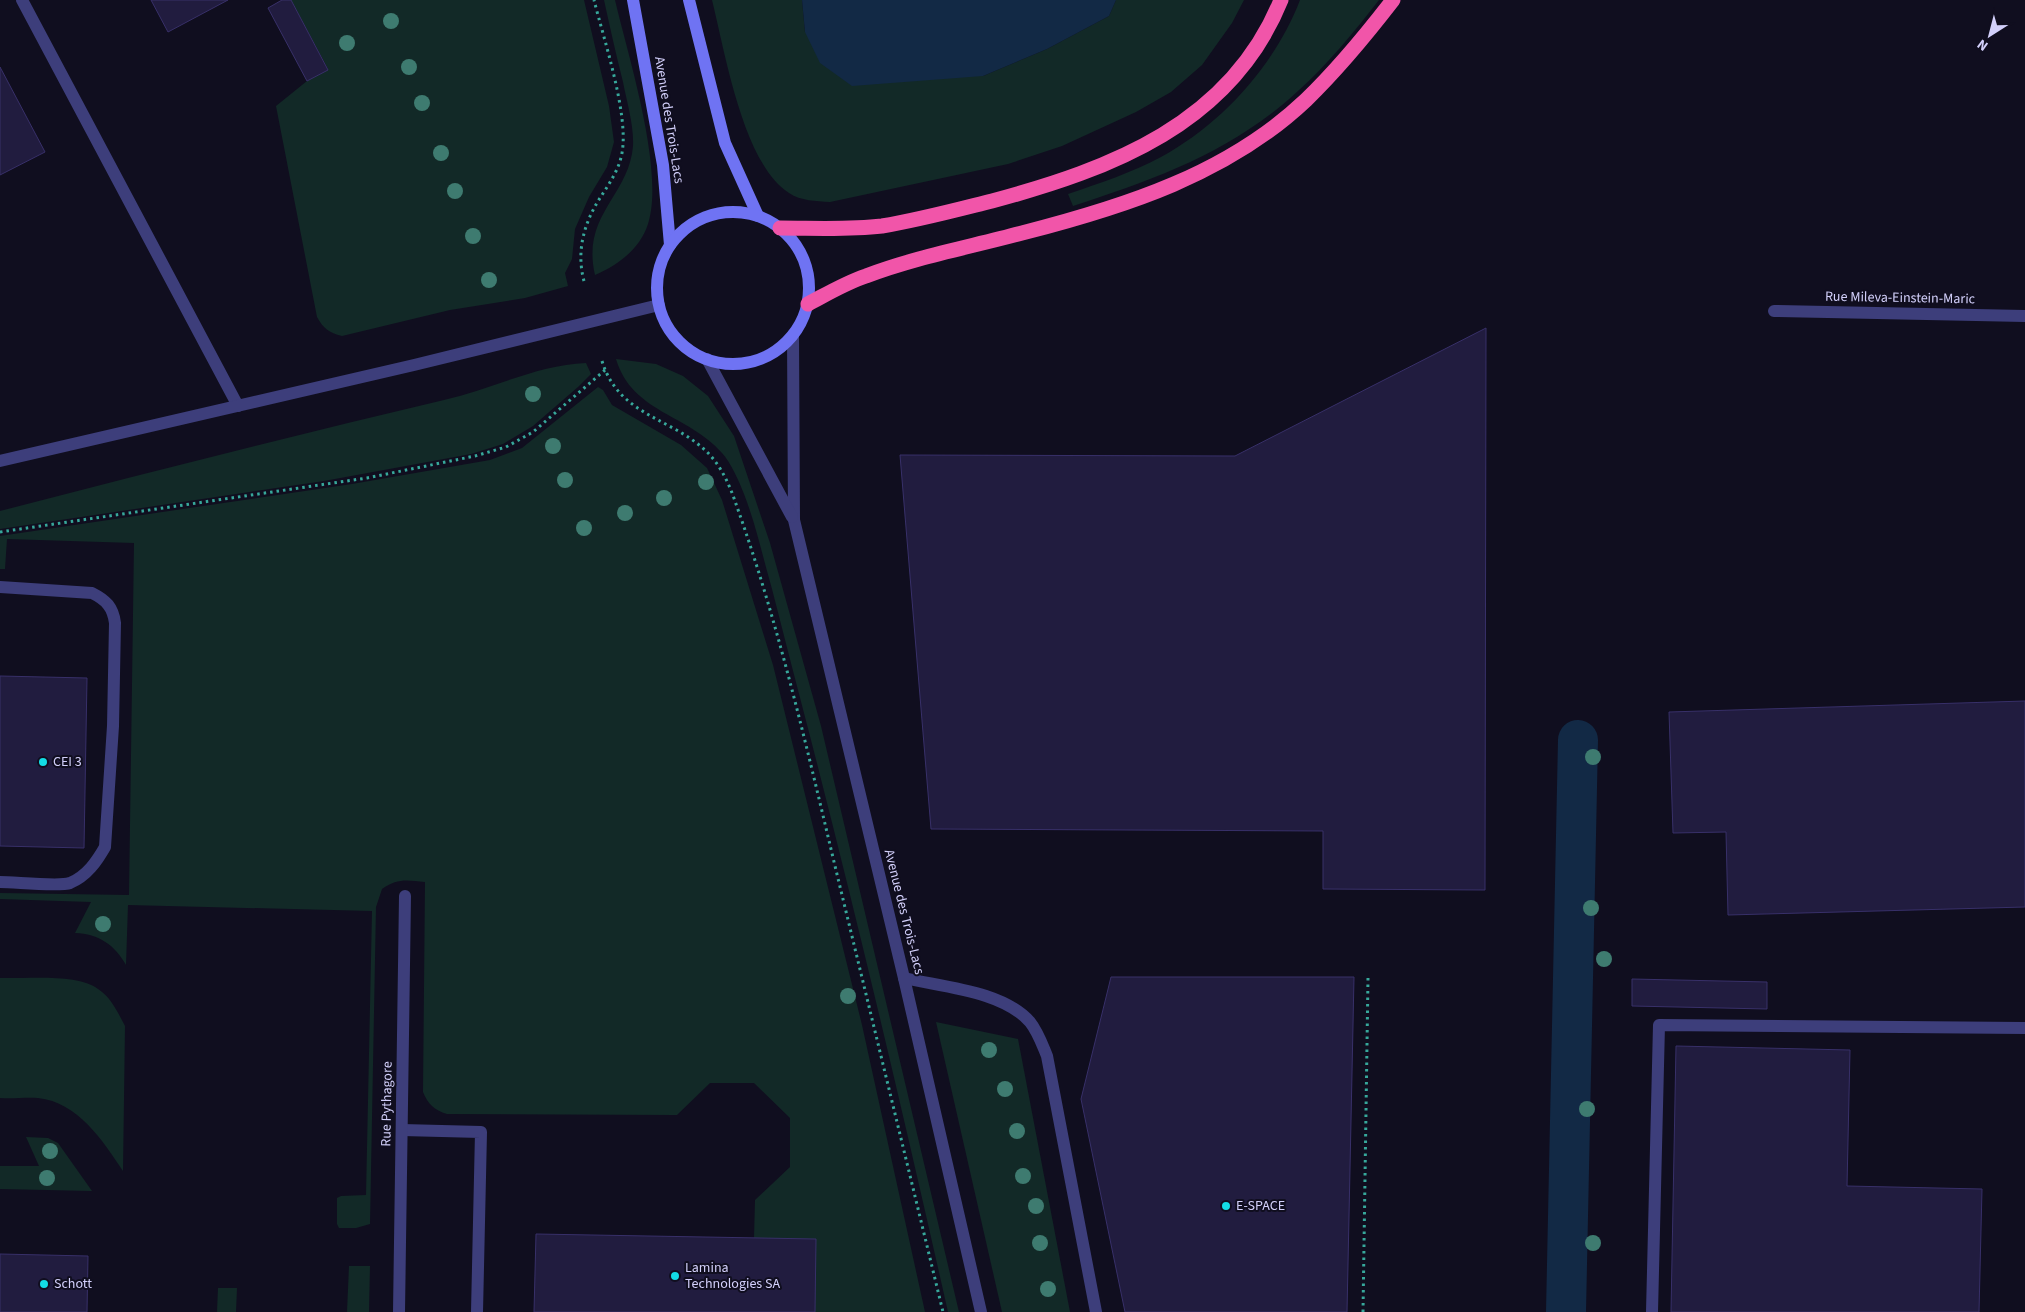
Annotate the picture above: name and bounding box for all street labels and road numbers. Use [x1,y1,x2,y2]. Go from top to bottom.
street label: Avenue des Trois-Lacs [649,55,689,185]
street label: Rue Mileva-Einstein-Maric [1825,287,1976,309]
street label: Avenue des Trois-Lacs [879,847,929,977]
street label: Rue Pythagore [376,1061,398,1147]

